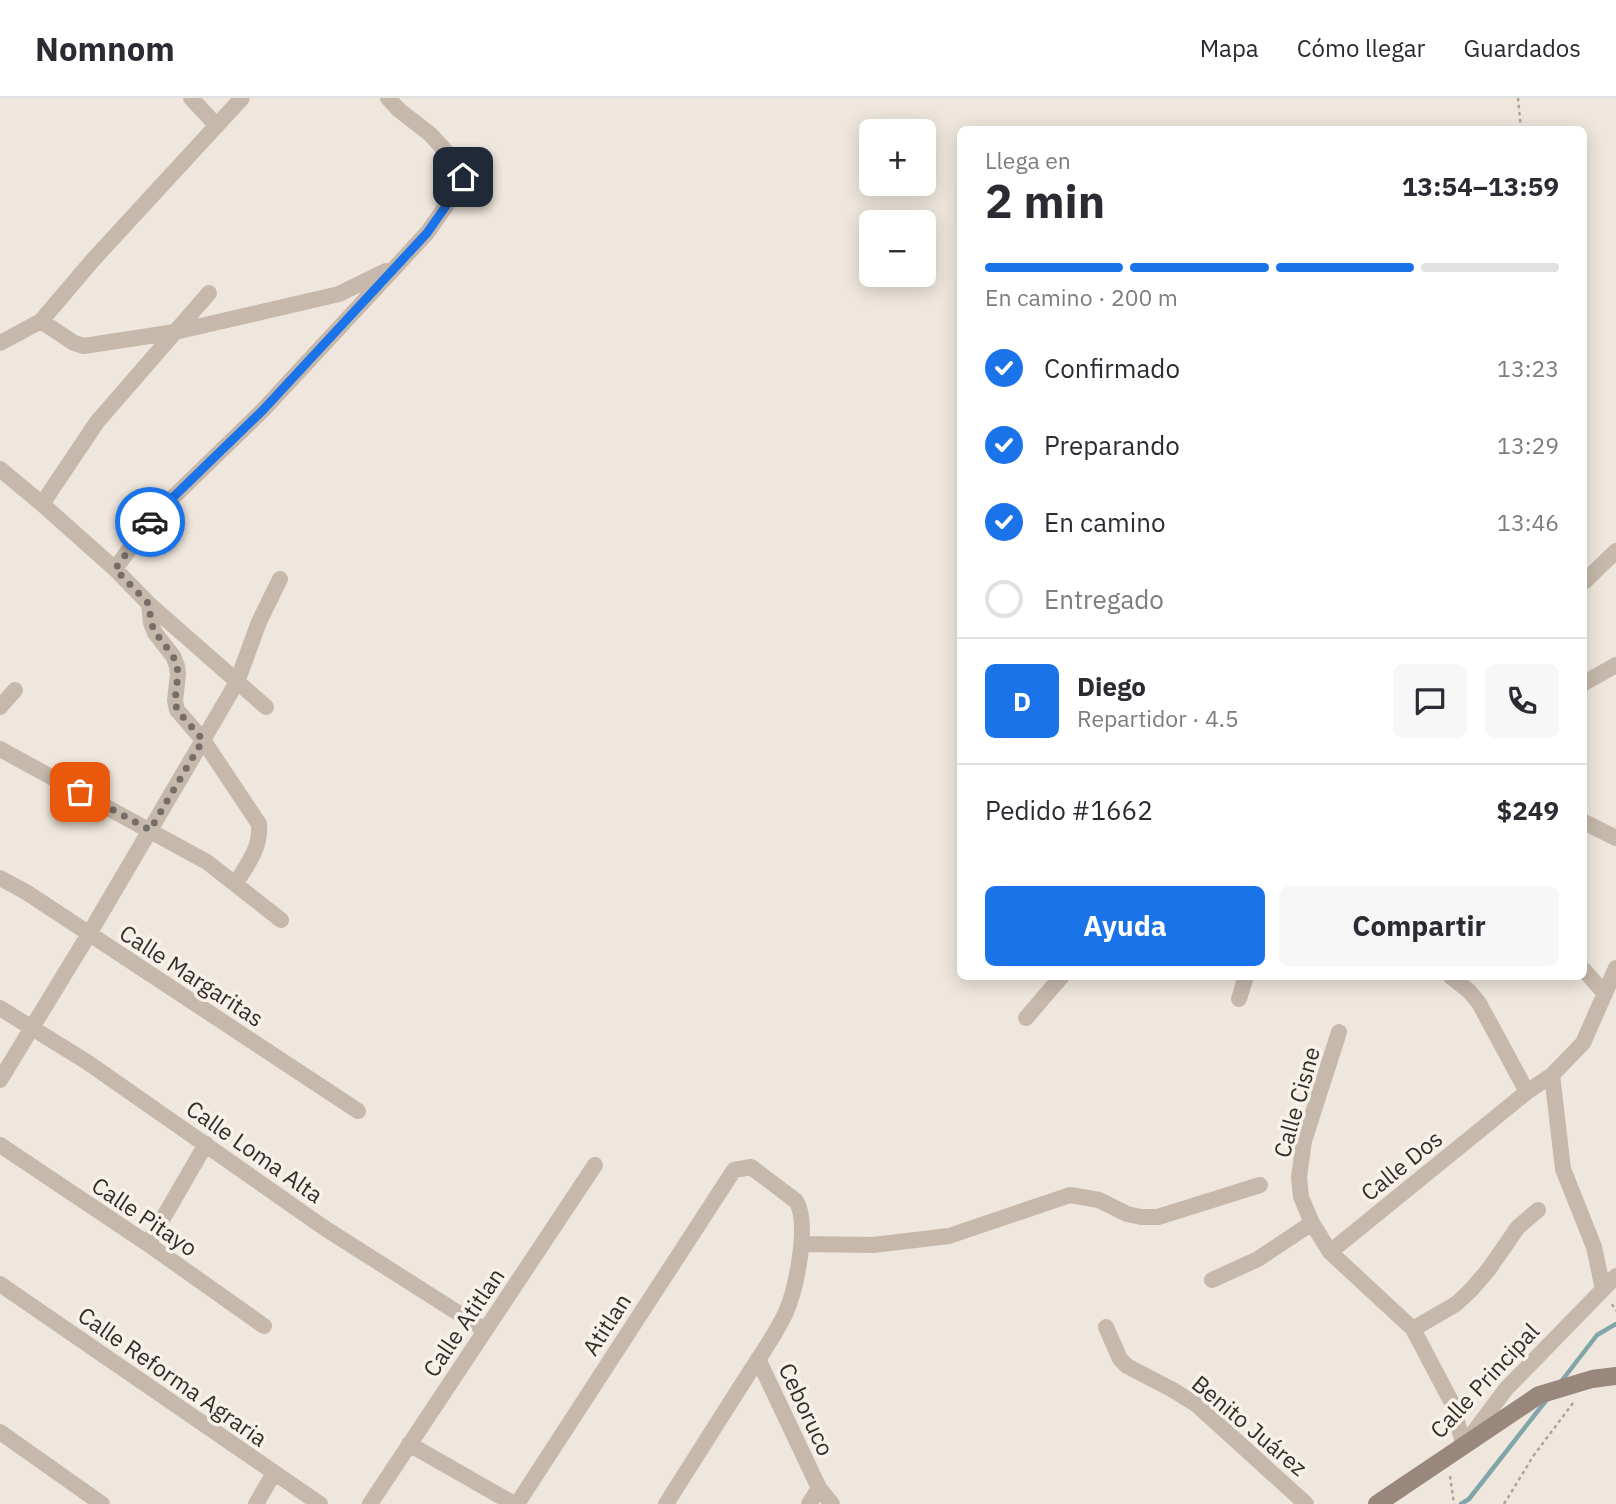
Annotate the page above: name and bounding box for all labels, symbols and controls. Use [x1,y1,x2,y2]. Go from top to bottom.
text: Nomnom [35,27,175,70]
text: Mapa [1200,32,1259,64]
text: Cómo llegar [1297,32,1425,64]
text: Guardados [1463,32,1581,64]
map controls [859,119,936,287]
button: + [859,119,936,196]
text: Llega en [985,145,1071,175]
pin [433,147,493,207]
icon: home [444,158,482,196]
text: 13:54–13:59 [1402,169,1559,203]
text: 2 min [985,171,1105,231]
button: − [859,210,936,287]
text: En camino · 200 m [985,282,1178,312]
icon: check [985,349,1023,387]
text: Confirmado [1044,351,1180,385]
text: 13:23 [1497,353,1559,383]
icon: check [985,426,1023,464]
text: Preparando [1044,428,1180,462]
text: 13:29 [1497,430,1559,460]
courier [115,487,185,557]
icon: car [131,503,169,541]
icon: check [985,503,1023,541]
text: En camino [1044,505,1166,539]
text: 13:46 [1497,507,1559,537]
text: Entregado [1044,582,1164,616]
button: chat [1393,664,1467,738]
button: phone [1485,664,1559,738]
text: Diego [1077,669,1146,703]
text: D [1013,684,1031,718]
text: Repartidor · 4.5 [1077,703,1239,733]
pin [50,762,110,822]
icon: bag [61,773,99,811]
text: Pedido #1662 [985,793,1153,827]
text: $249 [1497,793,1559,827]
button: Ayuda [985,886,1265,966]
button: Compartir [1279,886,1559,966]
street label: Calle Margaritas [114,917,270,1033]
street label: Calle Cisne [1266,1043,1326,1161]
street label: Calle Loma Alta [181,1093,329,1209]
street label: Calle Dos [1354,1123,1448,1207]
street label: Calle Pitayo [86,1170,204,1262]
street label: Calle Atitlan [416,1262,510,1382]
street label: Atitlan [575,1287,637,1361]
street label: Calle Reforma Agraria [72,1299,274,1453]
street label: Calle Principal [1423,1316,1545,1444]
street label: Ceboruco [772,1358,842,1460]
street label: Benito Juárez [1186,1368,1314,1482]

